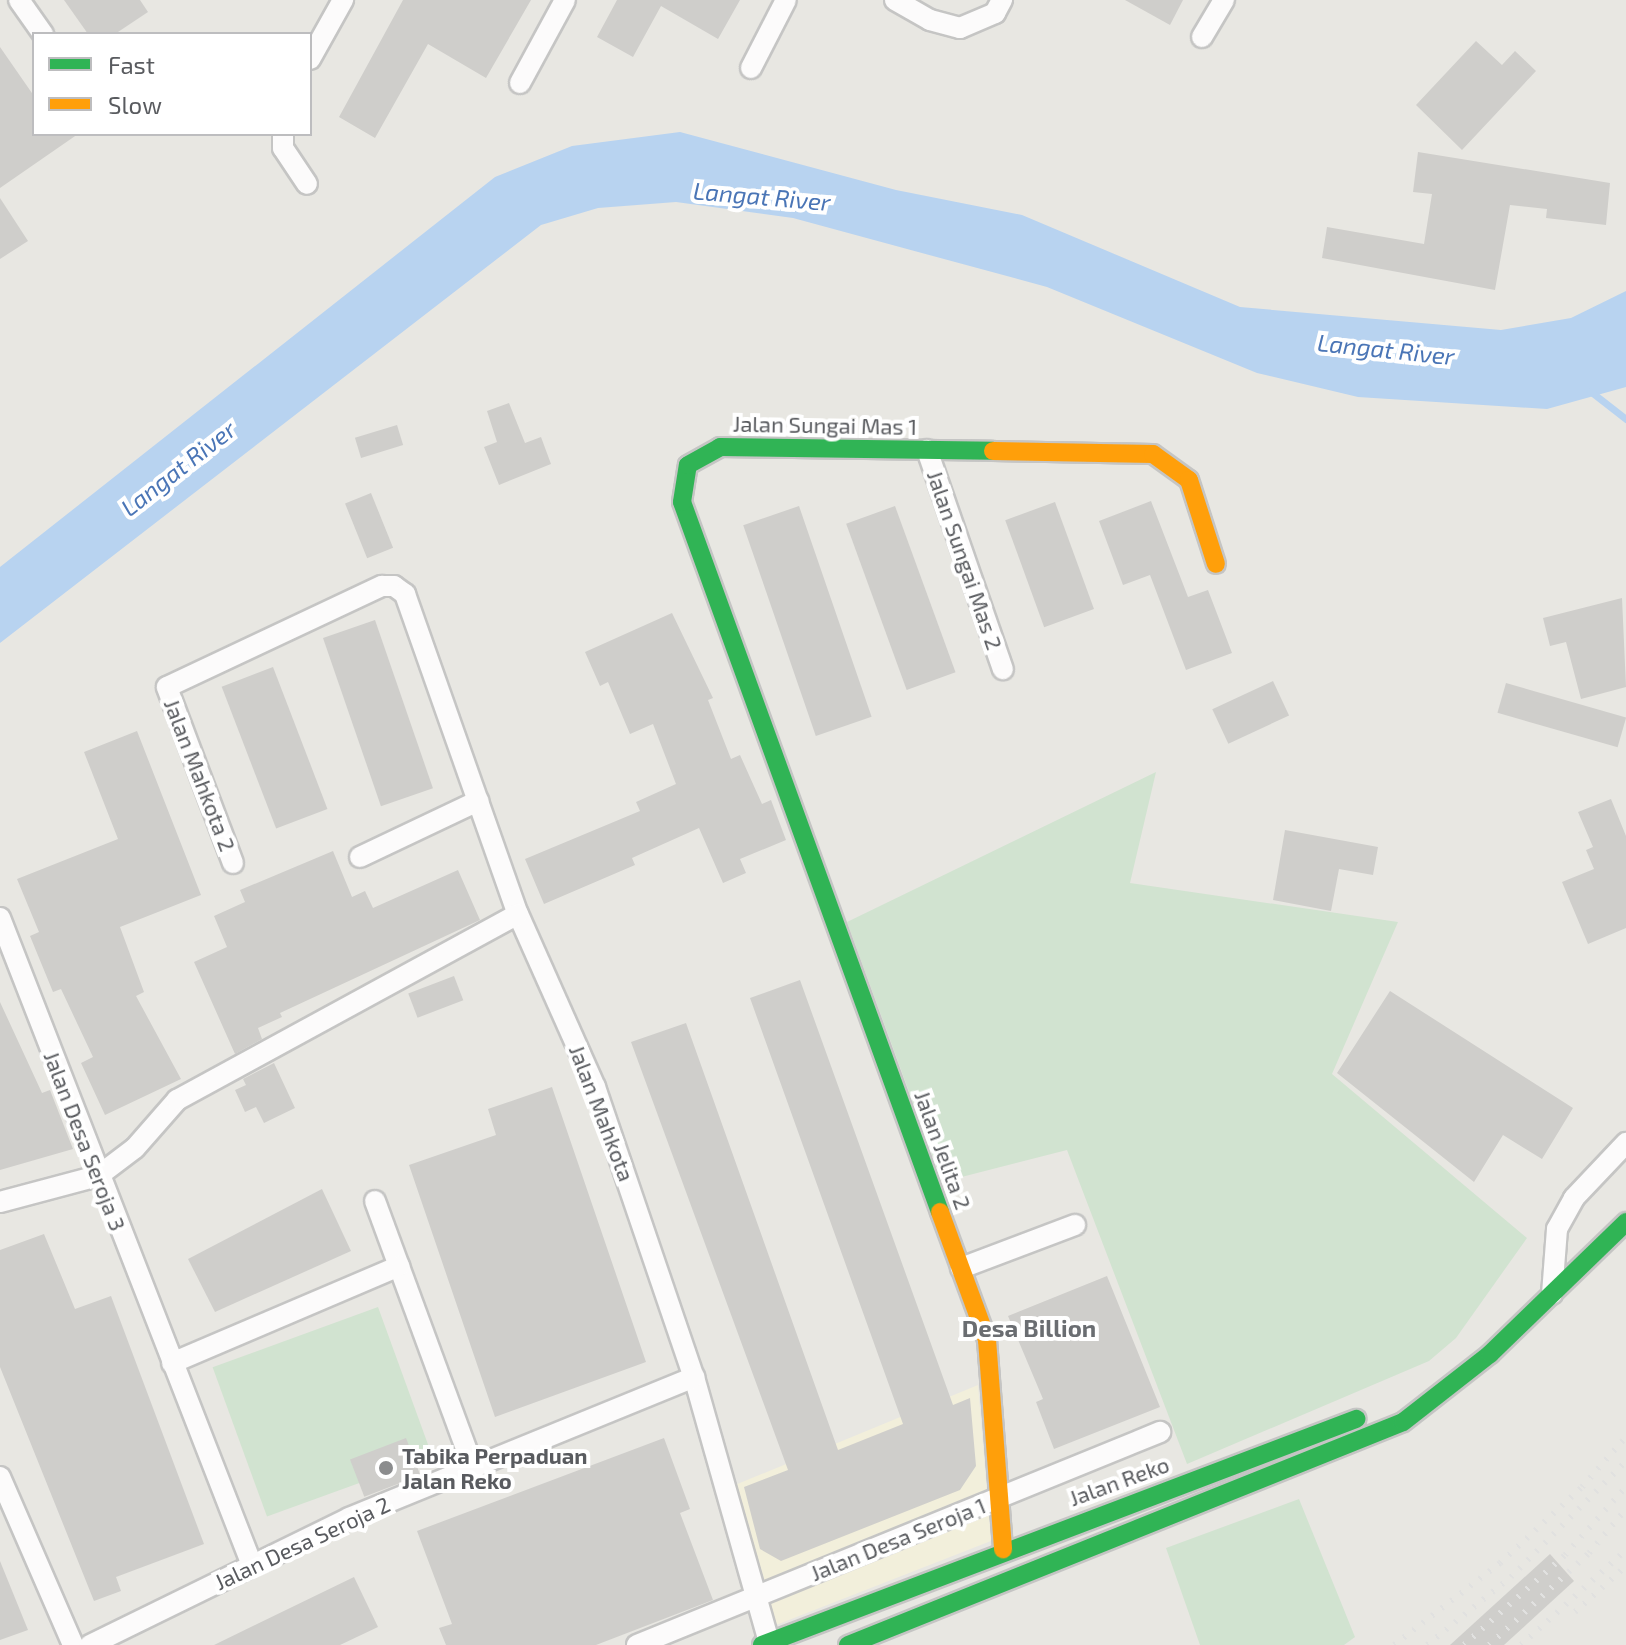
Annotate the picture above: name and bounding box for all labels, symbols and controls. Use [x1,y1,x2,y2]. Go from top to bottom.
legend [32,32,312,136]
text: Fast [108,50,155,79]
text: Slow [108,90,162,119]
water label: Langat River [692,176,832,216]
water label: Langat River [1316,327,1456,371]
street label: Jalan Sungai Mas 1 [733,410,917,440]
water label: Langat River [115,414,241,522]
street label: Jalan Sungai Mas 2 [922,467,1008,653]
street label: Jalan Mahkota 2 [159,695,241,855]
street label: Jalan Mahkota [564,1041,640,1185]
street label: Jalan Desa Seroja 3 [39,1047,131,1235]
street label: Jalan Jelita 2 [909,1087,977,1213]
district label: Desa Billion [962,1314,1096,1342]
place label: Tabika Perpaduan Jalan Reko [402,1442,588,1494]
street label: Jalan Reko [1065,1451,1173,1511]
marker: Tabika Perpaduan Jalan Reko [377,1459,395,1477]
street label: Jalan Desa Seroja 2 [210,1491,394,1595]
street label: Jalan Desa Seroja 1 [806,1492,990,1586]

